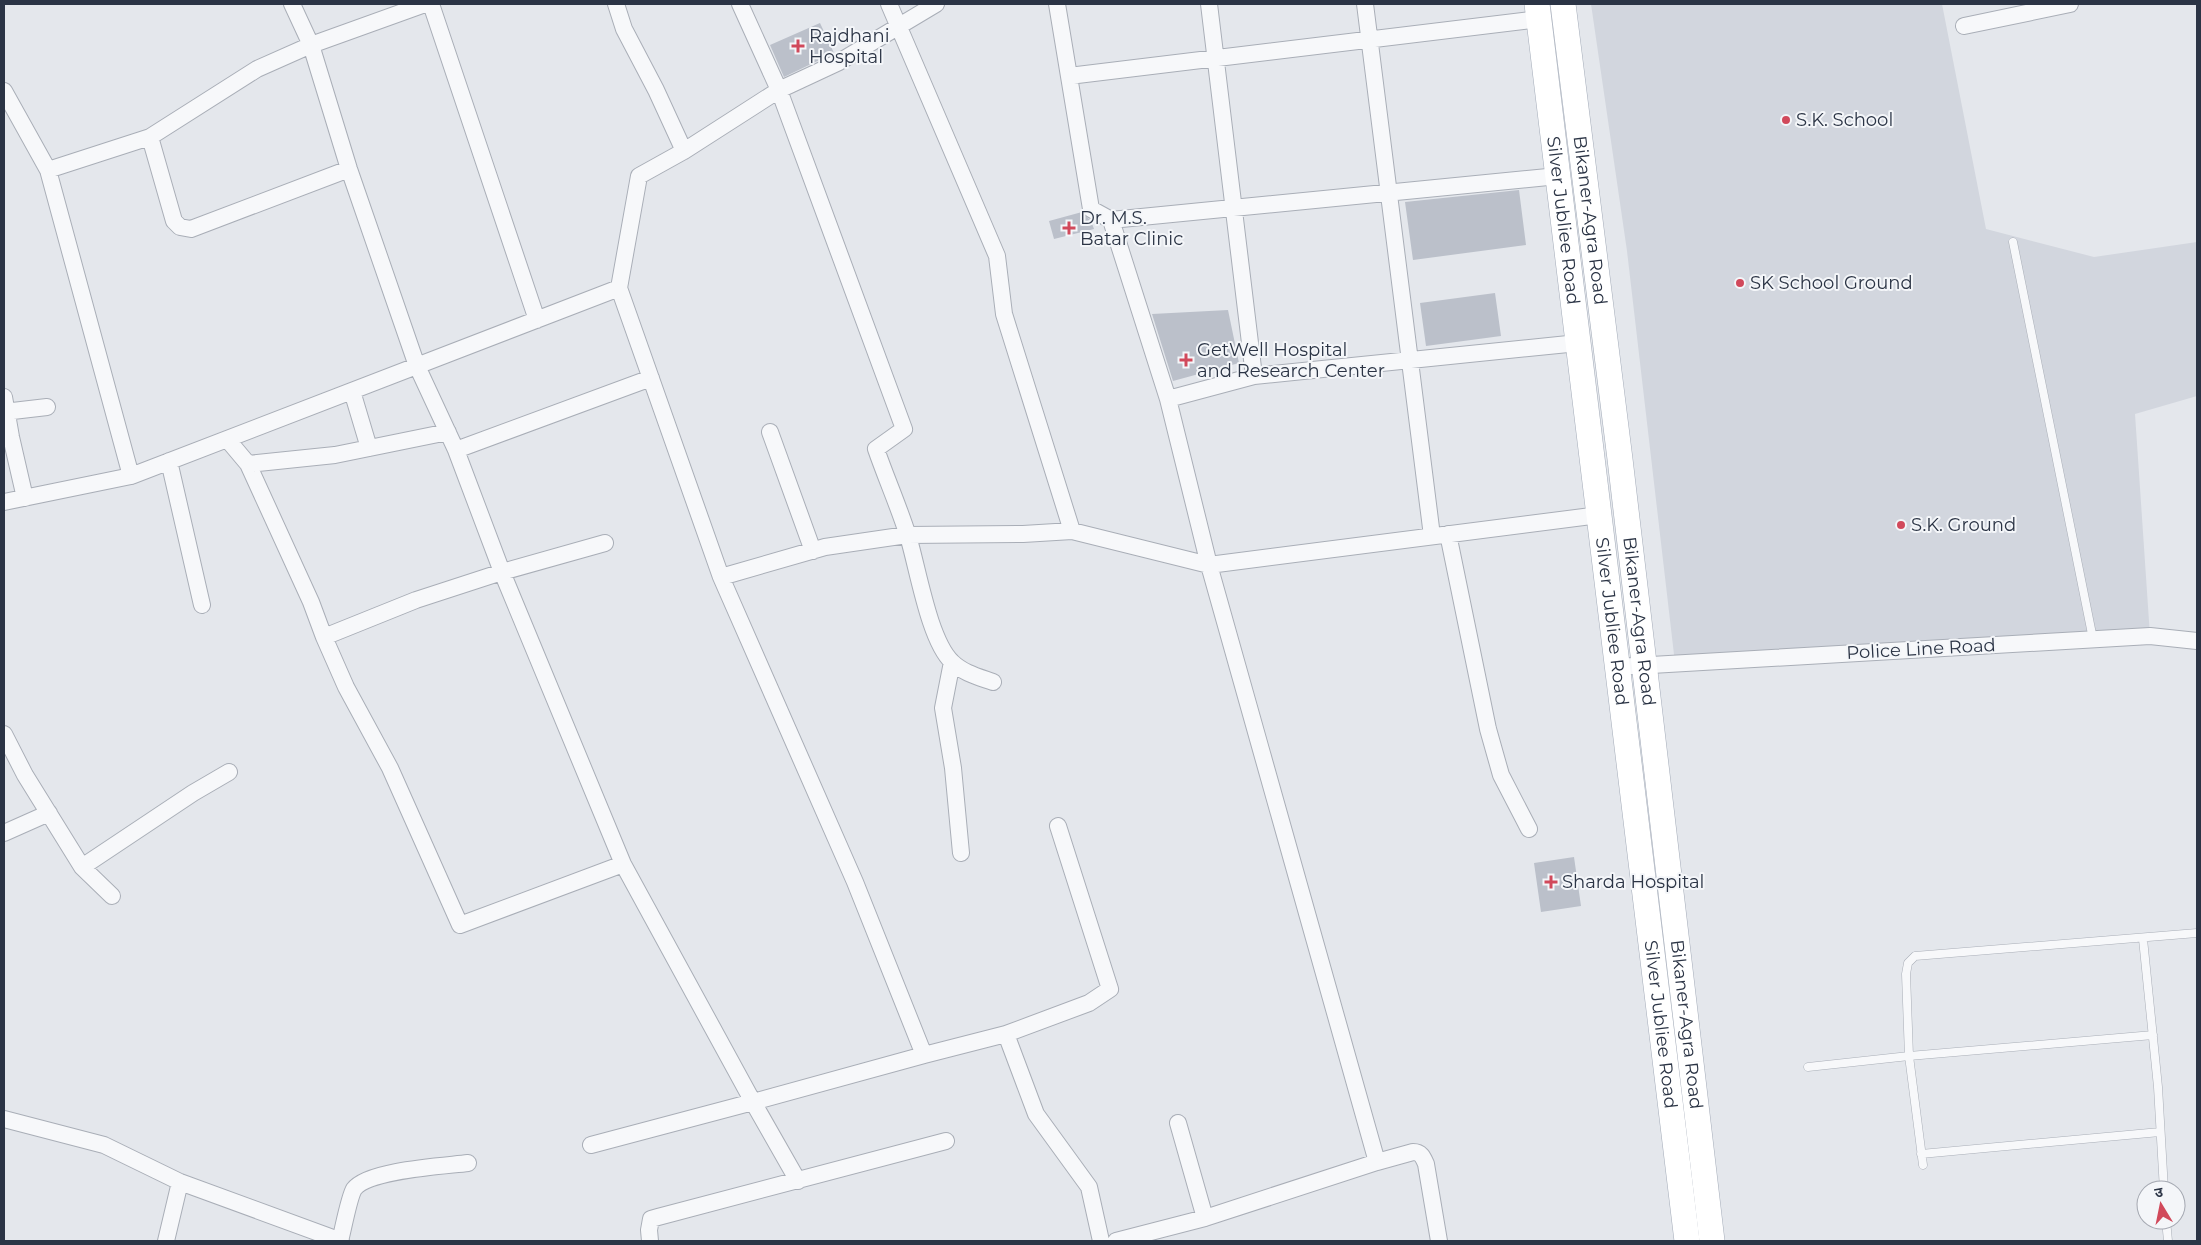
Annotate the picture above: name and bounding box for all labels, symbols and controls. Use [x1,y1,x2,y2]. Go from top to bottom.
place label: Rajdhani Hospital [809,25,889,68]
marker: Rajdhani Hospital [791,39,805,53]
place label: S.K. School [1796,109,1893,131]
marker: S.K. School [1780,114,1792,126]
street label: Bikaner-Agra Road [1569,134,1612,306]
street label: Silver Jubliee Road [1542,135,1584,306]
place label: Dr. M.S. Batar Clinic [1080,207,1183,250]
marker: Dr. M.S. Batar Clinic [1062,221,1076,235]
place label: SK School Ground [1750,272,1913,294]
marker: SK School Ground [1734,277,1746,289]
place label: GetWell Hospital and Research Center [1197,339,1385,382]
marker: GetWell Hospital and Research Center [1179,353,1193,367]
place label: S.K. Ground [1911,514,2016,536]
marker: S.K. Ground [1895,519,1907,531]
street label: Bikaner-Agra Road [1618,535,1660,707]
street label: Silver Jubliee Road [1591,536,1633,707]
street label: Police Line Road [1846,634,1996,664]
place label: Sharda Hospital [1562,871,1704,893]
marker: Sharda Hospital [1544,875,1558,889]
street label: Silver Jubliee Road [1640,939,1682,1110]
street label: Bikaner-Agra Road [1666,939,1707,1110]
north arrow [2136,1180,2186,1230]
text: उ [2153,1182,2165,1202]

